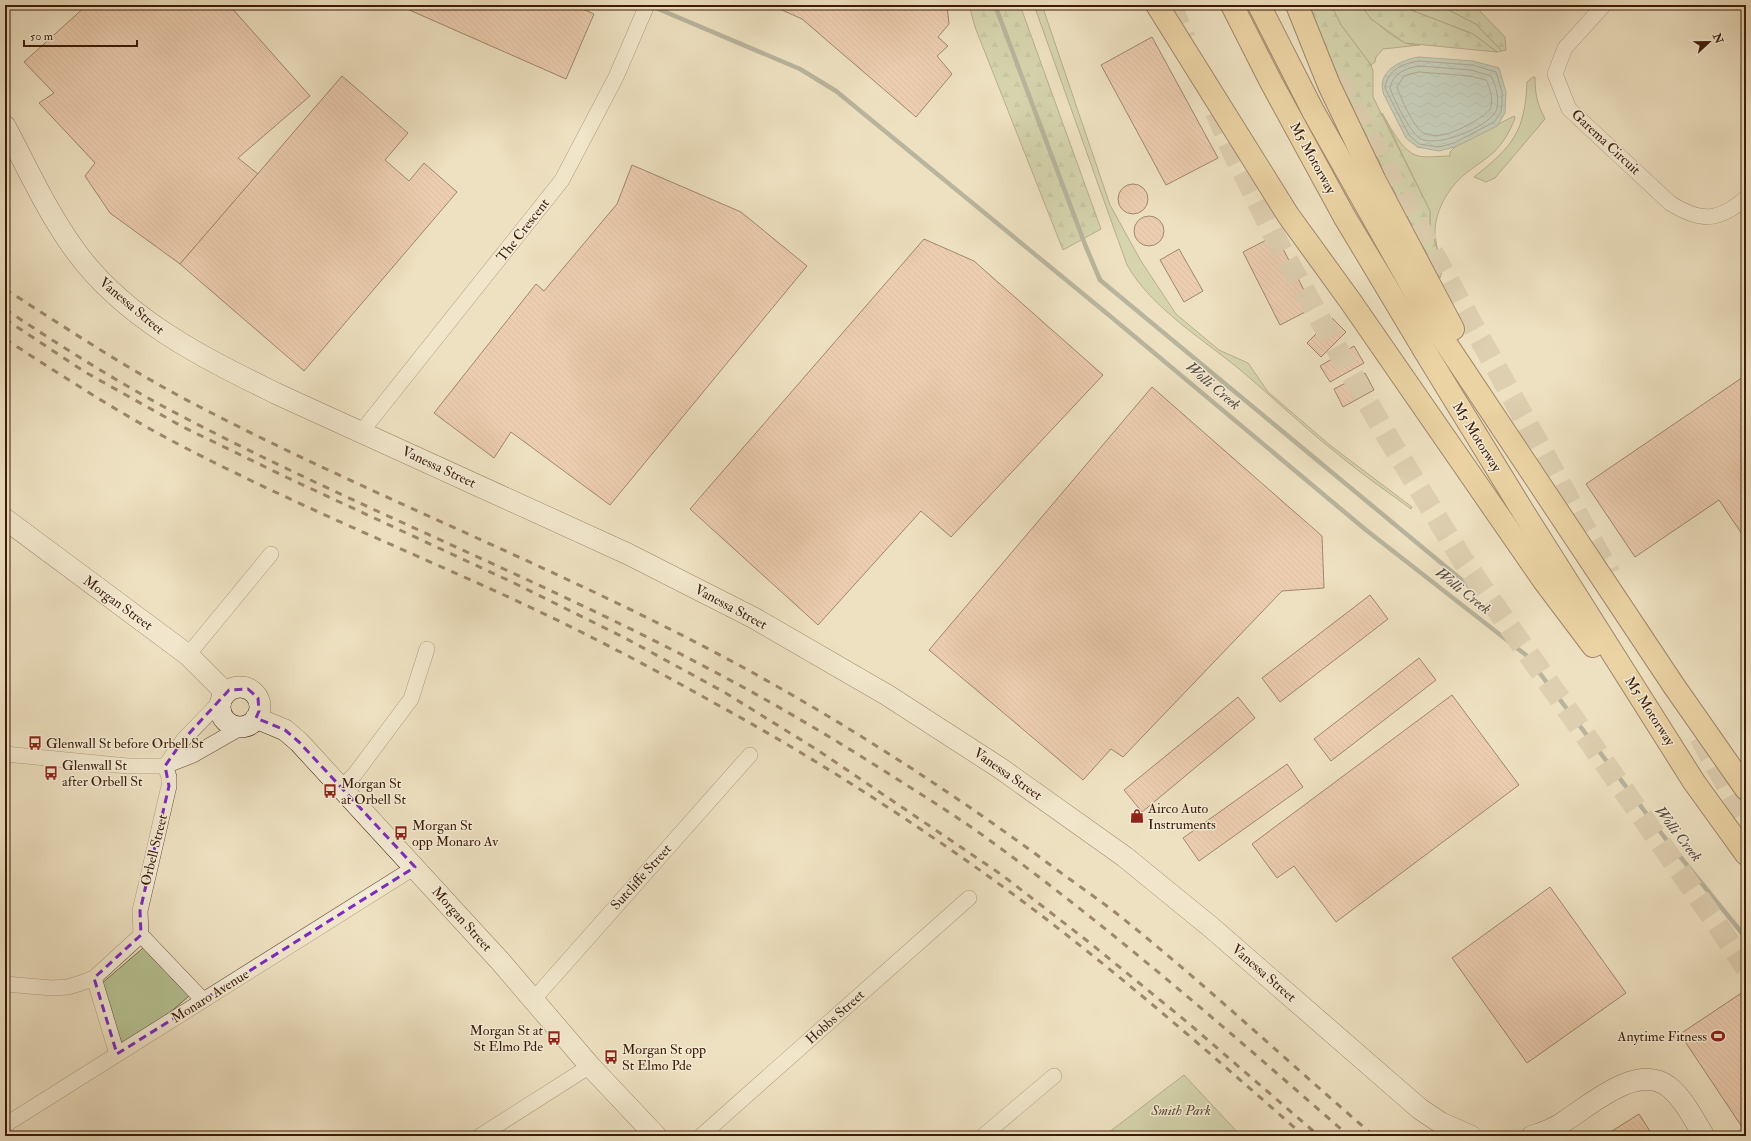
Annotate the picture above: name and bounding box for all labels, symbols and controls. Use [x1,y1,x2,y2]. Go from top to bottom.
scale bar [24,22,137,48]
north arrow [1689,22,1729,62]
text: 50 m [30,29,54,44]
text: N [1710,31,1726,47]
street label: Garema Circuit [1568,106,1644,179]
street label: M5 Motorway [1285,119,1340,198]
street label: The Crescent [493,195,553,265]
street label: Vanessa Street [96,274,168,338]
water label: Wolli Creek [1182,358,1244,414]
street label: M5 Motorway [1448,399,1506,476]
street label: Vanessa Street [399,442,479,492]
water label: Wolli Creek [1431,563,1495,619]
street label: Morgan Street [80,572,156,634]
street label: Vanessa Street [692,581,771,633]
street label: M5 Motorway [1620,673,1679,750]
bus stop icon: Glenwall St before Orbell St [27,735,43,751]
place label: Glenwall St before Orbell St [46,735,204,752]
street label: Vanessa Street [971,744,1046,804]
place label: Glenwall St after Orbell St [62,757,143,790]
bus stop icon: Glenwall St after Orbell St [43,765,59,781]
place label: Morgan St at Orbell St [341,775,406,808]
bus stop icon: Morgan St at Orbell St [322,783,338,799]
place label: Airco Auto Instruments [1147,800,1216,833]
water label: Wolli Creek [1650,802,1706,866]
shop icon: Airco Auto Instruments [1129,808,1145,824]
street label: Orbell Street [137,812,171,888]
place label: Morgan St opp Monaro Av [412,817,499,851]
bus stop icon: Morgan St opp Monaro Av [393,825,409,841]
street label: Sutcliffe Street [607,840,675,913]
street label: Morgan Street [428,883,496,955]
street label: Vanessa Street [1228,940,1300,1006]
street label: Monaro Avenue [168,965,252,1027]
street label: Hobbs Street [802,986,868,1048]
place label: Morgan St at St Elmo Pde [469,1022,543,1055]
place label: Anytime Fitness [1616,1028,1707,1046]
sports icon: Anytime Fitness [1710,1028,1726,1044]
bus stop icon: Morgan St at St Elmo Pde [546,1030,562,1046]
place label: Morgan St opp St Elmo Pde [622,1041,706,1074]
bus stop icon: Morgan St opp St Elmo Pde [603,1049,619,1065]
park label: Smith Park [1150,1102,1211,1119]

